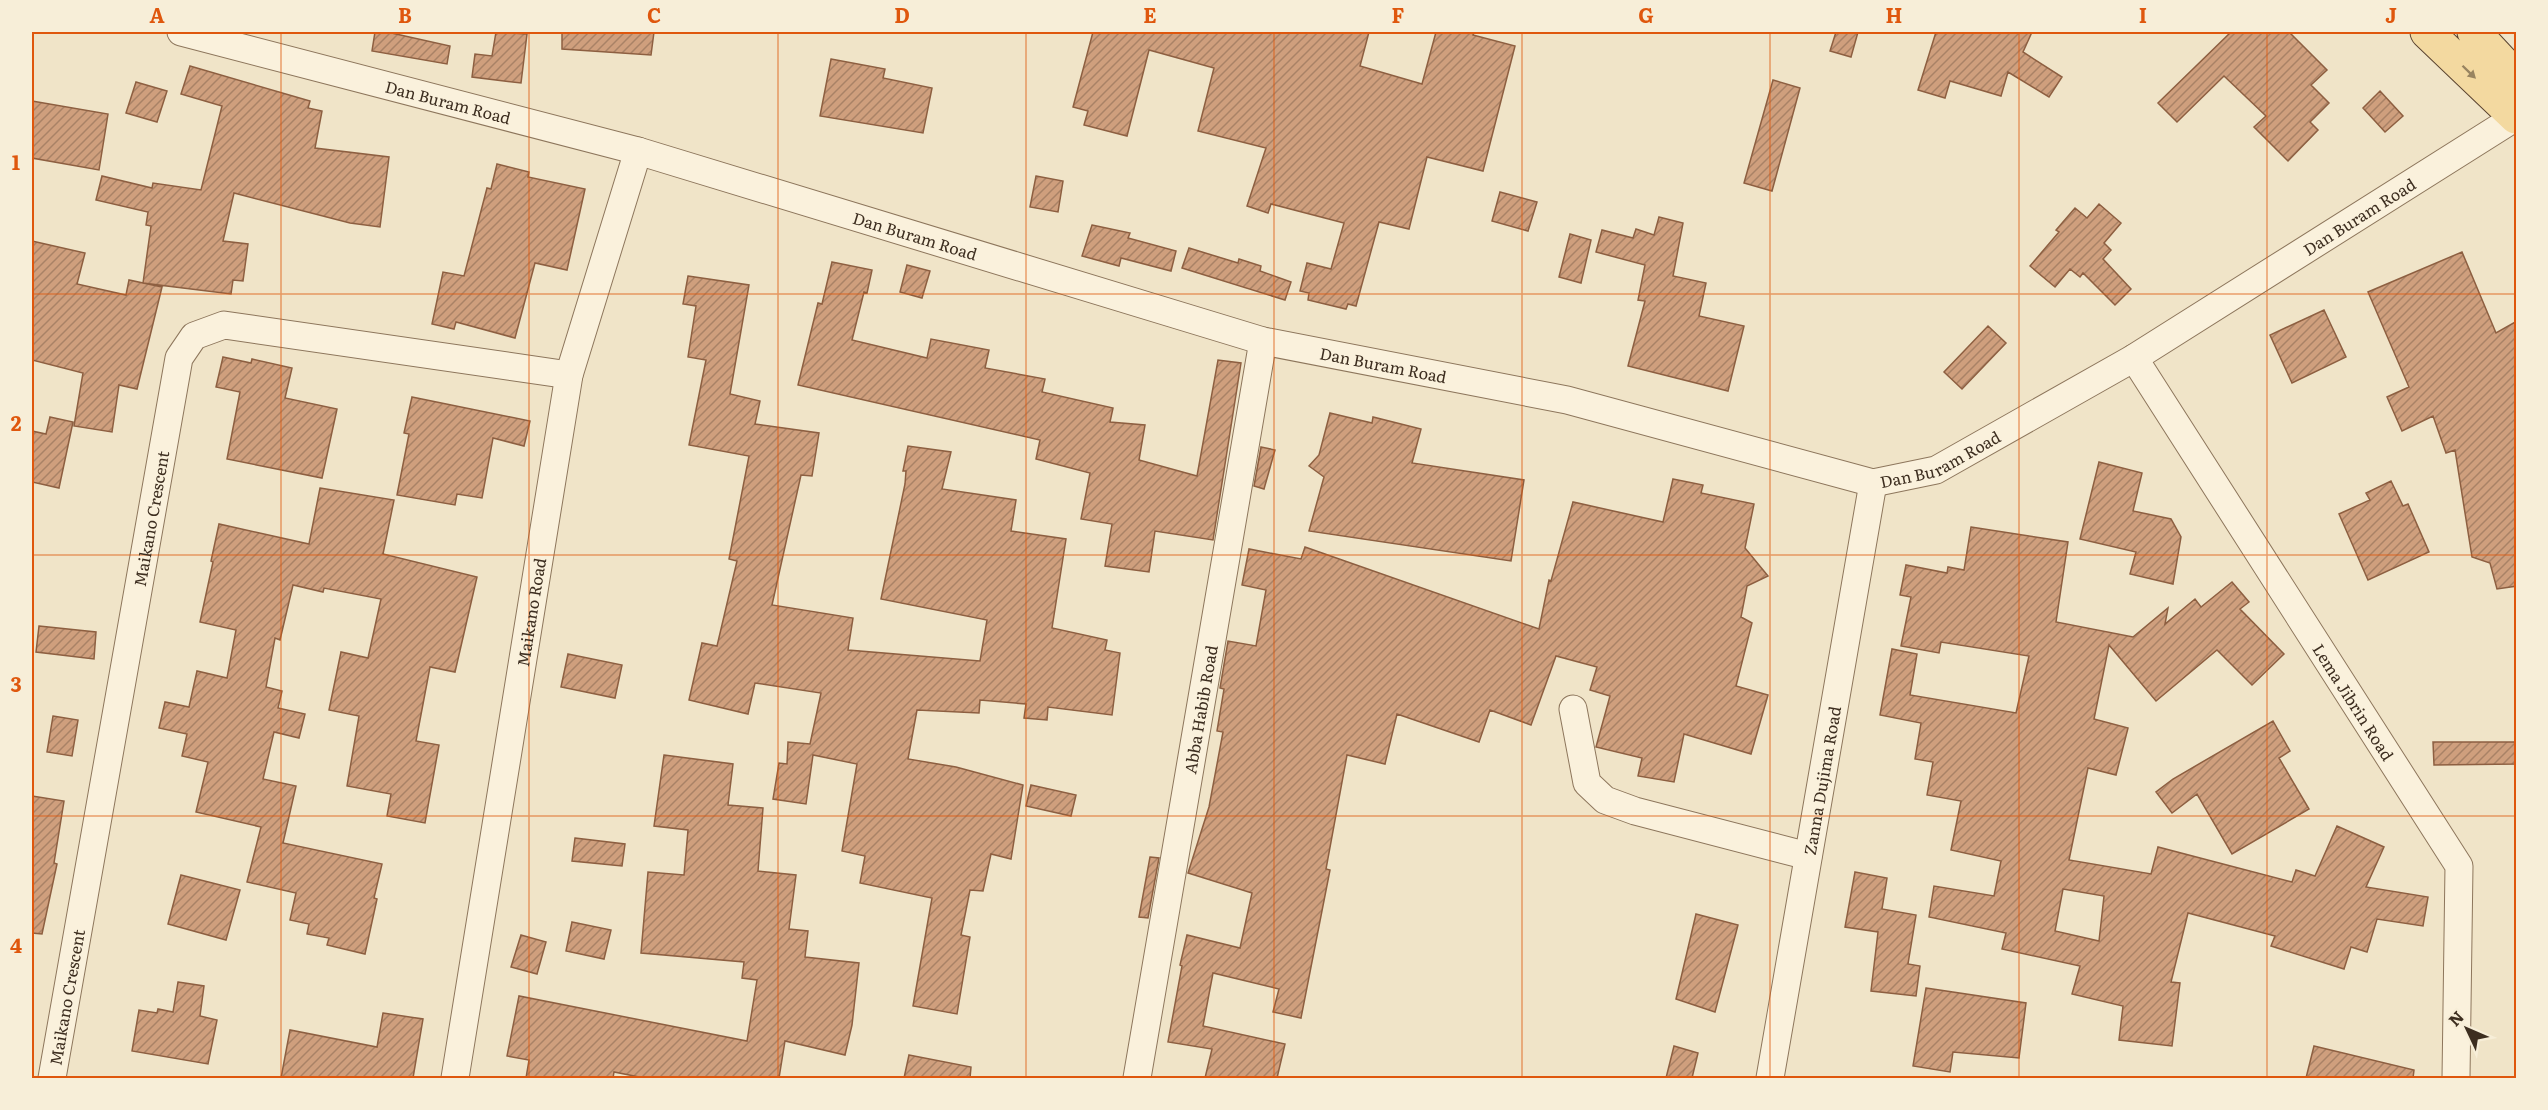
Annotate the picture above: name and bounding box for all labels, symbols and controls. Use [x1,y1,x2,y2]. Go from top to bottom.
text: A [149,0,165,29]
text: B [398,0,412,29]
text: C [647,0,661,29]
text: D [894,0,910,29]
text: E [1143,0,1157,29]
text: F [1392,0,1405,29]
text: G [1638,0,1654,29]
text: H [1886,0,1902,29]
text: I [2139,0,2147,29]
text: J [2385,0,2397,29]
one-way arrow [2462,65,2477,79]
street label: Dan Buram Road [383,74,514,129]
text: 1 [12,146,20,176]
street label: Dan Buram Road [2298,171,2420,261]
street label: Dan Buram Road [850,205,981,266]
street label: Dan Buram Road [1318,340,1449,388]
text: 2 [11,407,22,437]
street label: Dan Buram Road [1878,424,2005,493]
street label: Maikano Crescent [127,448,175,588]
street label: Maikano Road [510,556,551,668]
street label: Lema Jibrin Road [2307,638,2400,765]
street label: Abba Habib Road [1177,643,1223,776]
text: 3 [10,668,22,698]
street label: Zanna Dujima Road [1797,704,1846,857]
street label: Maikano Crescent [42,927,90,1067]
text: 4 [10,929,22,959]
north arrow [2437,999,2497,1059]
text: N [2442,1005,2469,1031]

